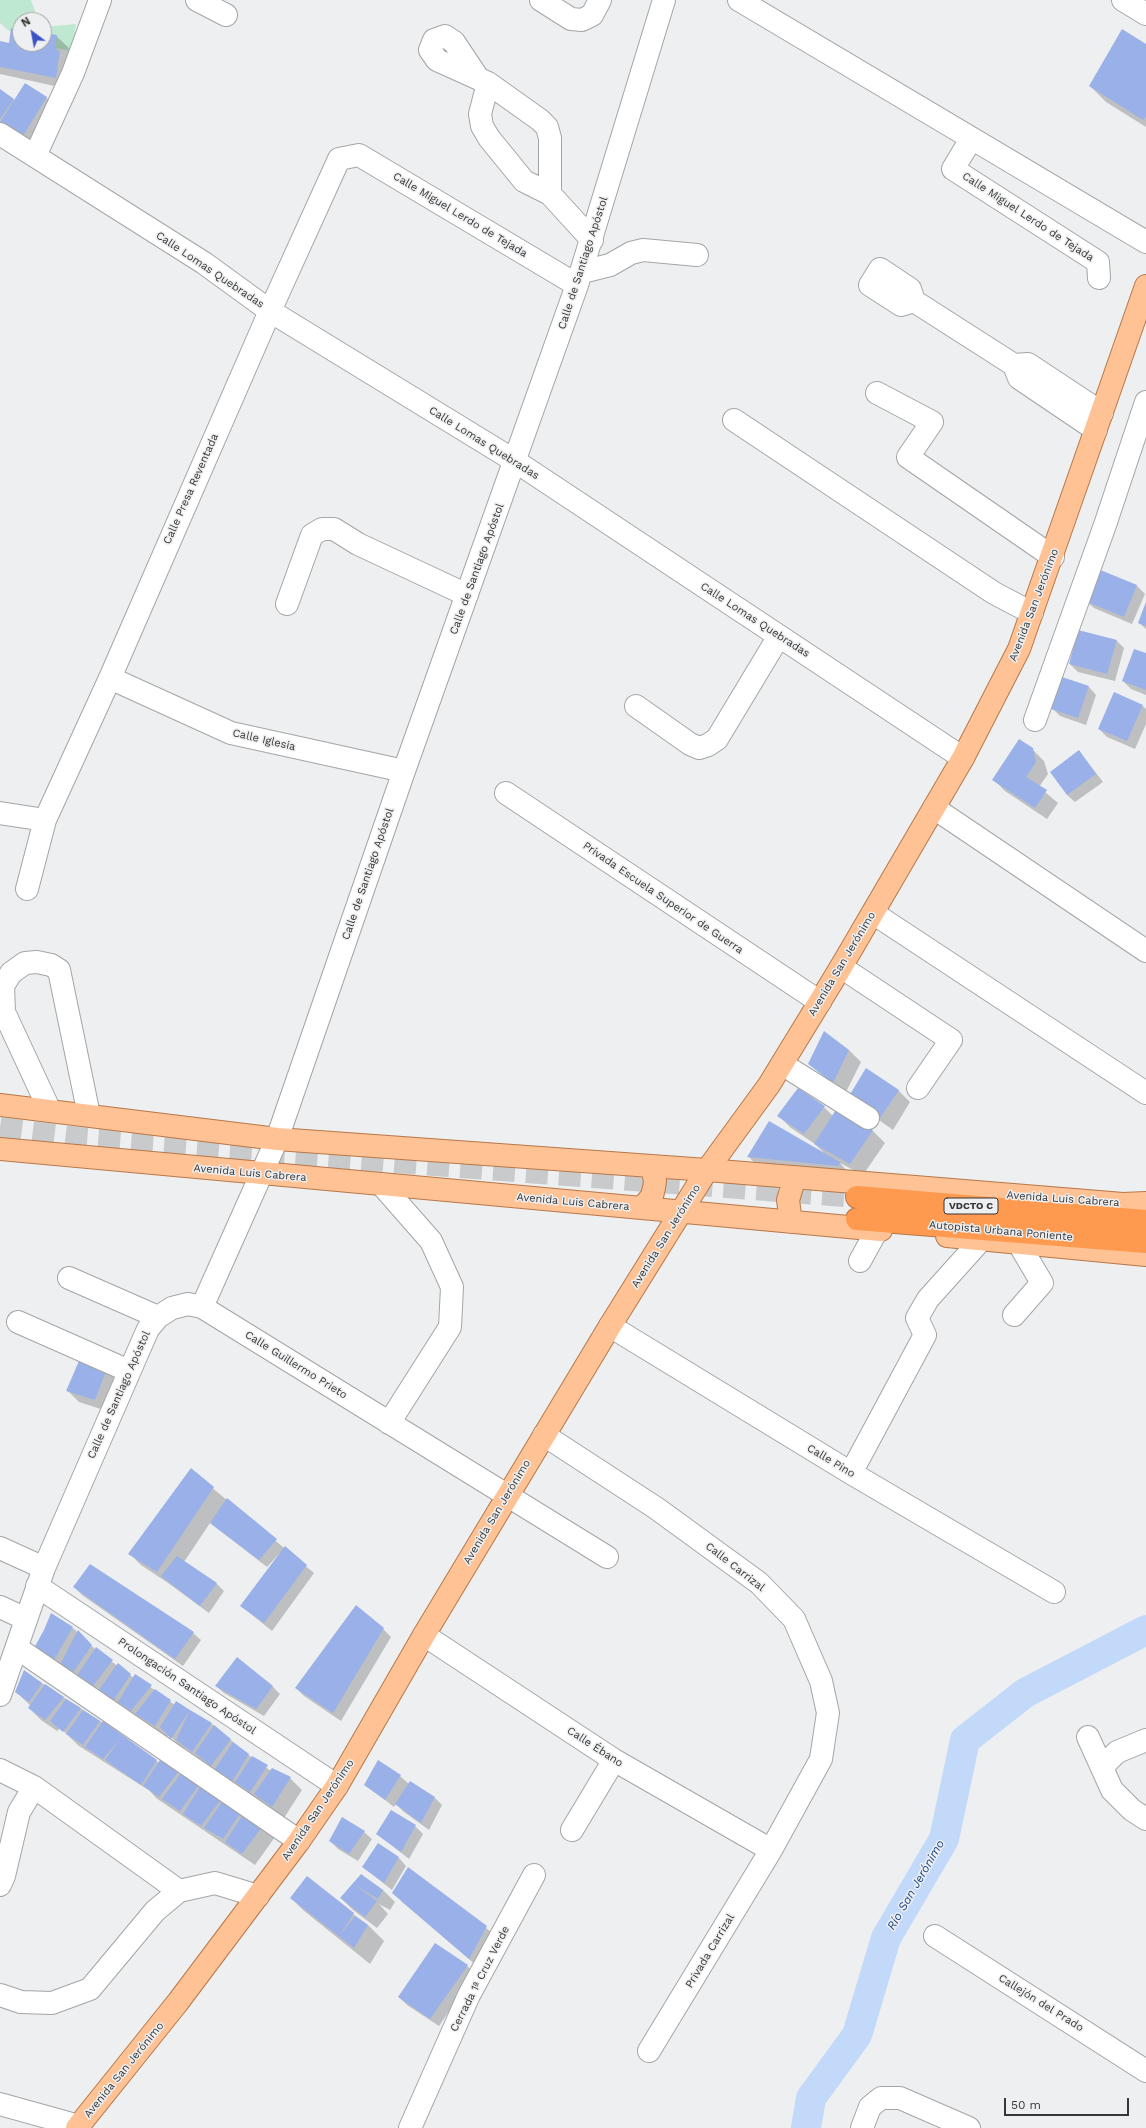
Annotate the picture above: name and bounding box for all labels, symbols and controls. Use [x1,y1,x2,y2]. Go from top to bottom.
north arrow [12,12,52,52]
text: N [19,15,33,30]
street label: Calle Miguel Lerdo de Tejada [960,169,1096,265]
street label: Calle Miguel Lerdo de Tejada [390,170,530,260]
street label: Calle de Santiago Apóstol [555,195,611,331]
street label: Calle Lomas Quebradas [153,229,267,311]
street label: Calle Lomas Quebradas [426,404,542,482]
street label: Calle Presa Reventada [161,432,221,546]
street label: Calle de Santiago Apóstol [447,502,507,636]
street label: Avenida San Jerónimo [1006,547,1062,663]
street label: Calle Lomas Quebradas [698,580,812,660]
street label: Calle Iglesia [231,726,297,754]
street label: Calle de Santiago Apóstol [339,806,397,942]
street label: Privada Escuela Superior de Guerra [580,839,746,957]
street label: Avenida San Jerónimo [806,909,878,1019]
street label: Avenida Luis Cabrera [193,1161,307,1185]
street label: Avenida San Jerónimo [629,1182,703,1290]
street label: Avenida Luis Cabrera [1006,1188,1120,1210]
street label: Avenida Luis Cabrera [516,1190,630,1214]
road number: VDCTO C [944,1198,998,1214]
street label: Autopista Urbana Poniente [928,1218,1074,1244]
street label: Calle Guillermo Prieto [242,1328,350,1402]
street label: Calle de Santiago Apóstol [85,1329,153,1461]
street label: Calle Pino [805,1442,857,1480]
street label: Avenida San Jerónimo [461,1457,533,1567]
street label: Calle Carrizal [703,1540,767,1594]
street label: Prolongación Santiago Apóstol [115,1635,259,1737]
street label: Calle Ébano [565,1724,625,1770]
street label: Avenida San Jerónimo [279,1757,357,1863]
water label: Río San Jerónimo [884,1837,948,1933]
street label: Privada Carrizal [683,1912,737,1990]
street label: Cerrada 1ª Cruz Verde [448,1924,512,2034]
street label: Callejón del Prado [996,1971,1086,2035]
street label: Avenida San Jerónimo [81,2019,167,2121]
scale bar [1006,2090,1131,2116]
text: 50 m [1011,2098,1041,2112]

